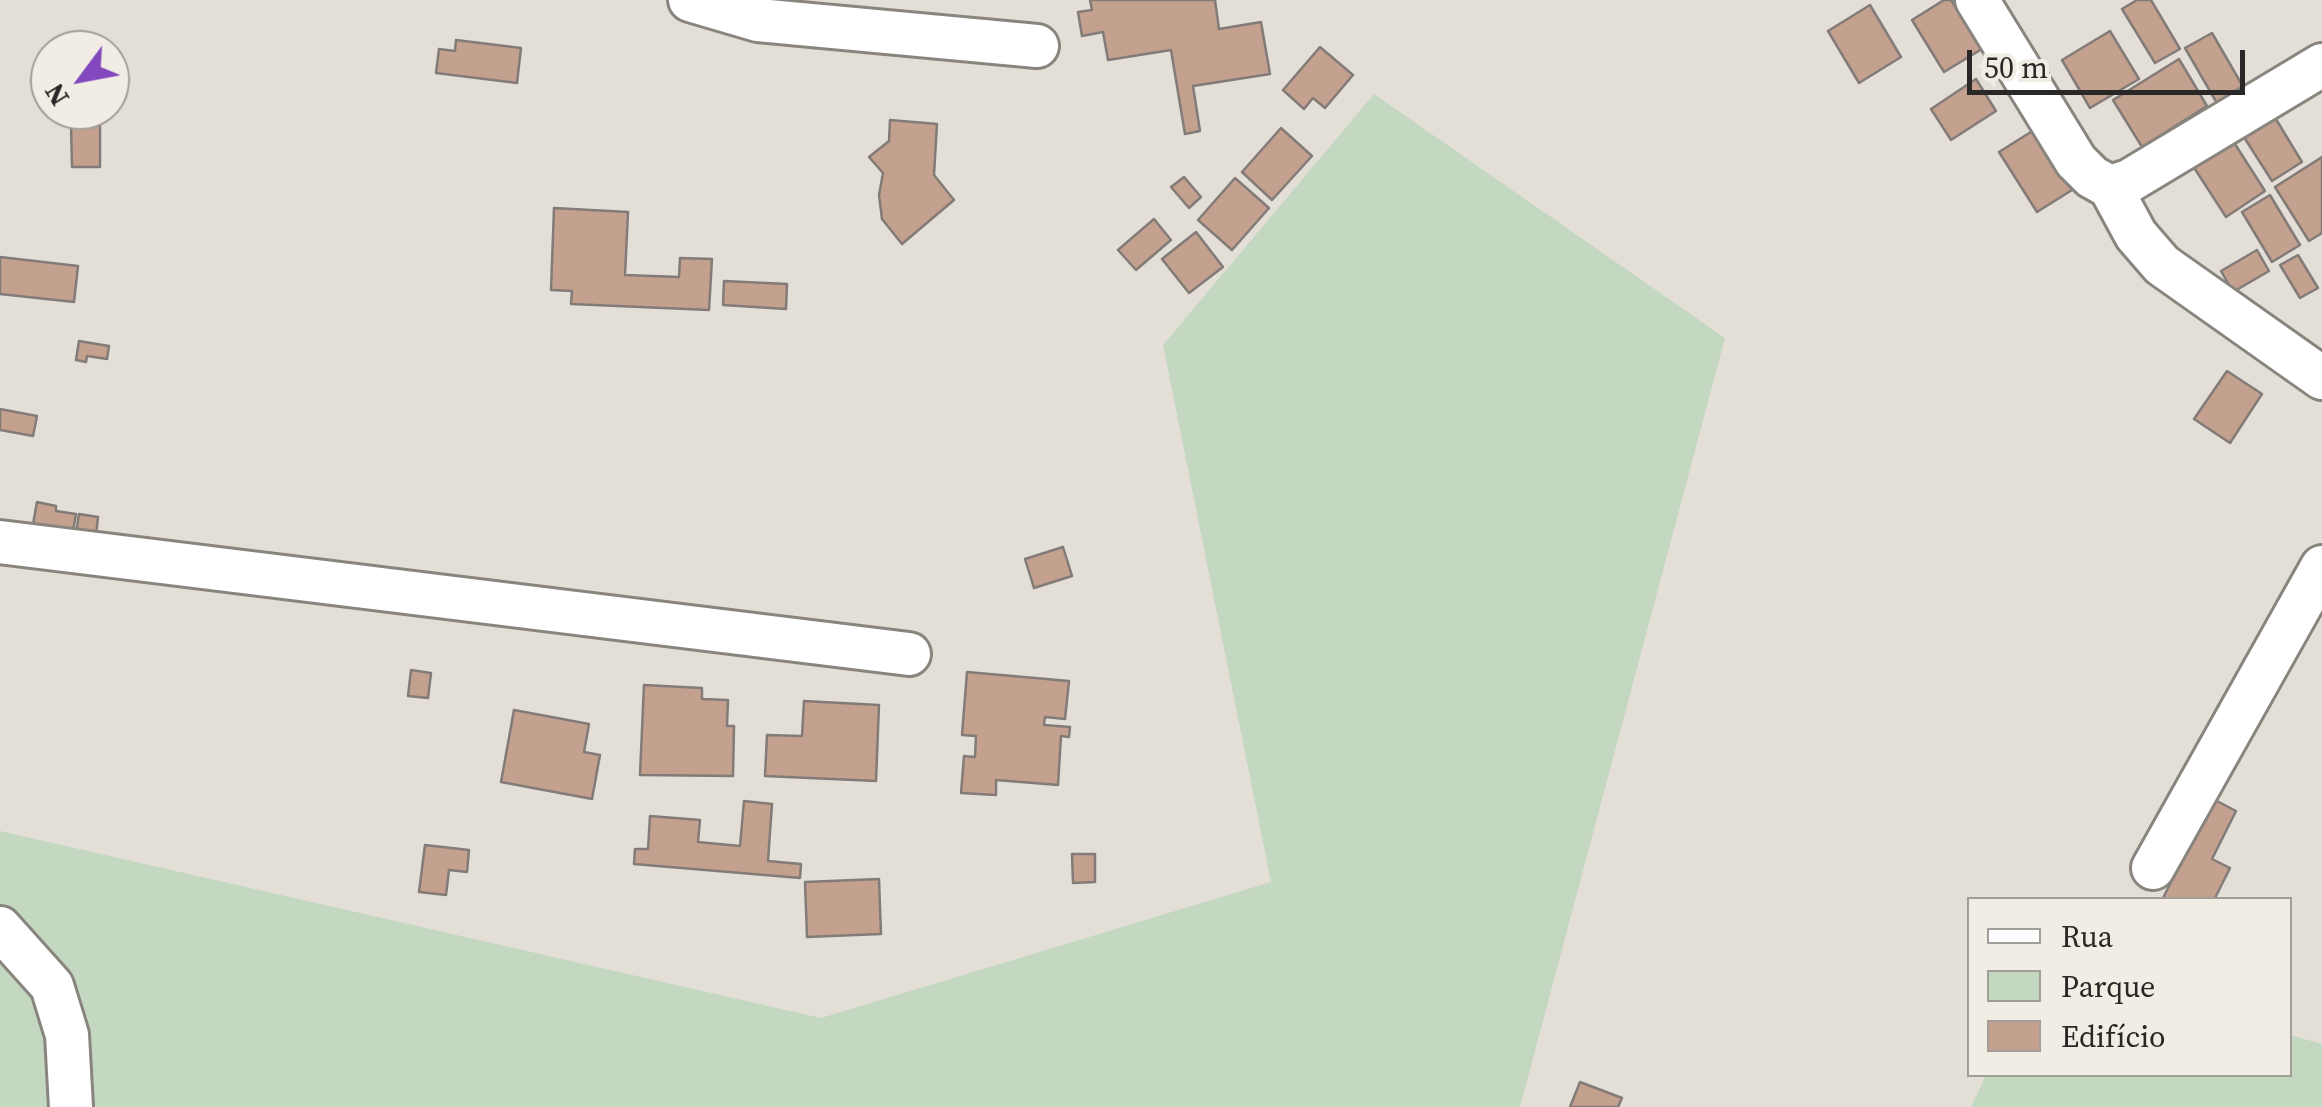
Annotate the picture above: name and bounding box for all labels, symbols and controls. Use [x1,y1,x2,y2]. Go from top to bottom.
north arrow [30,30,130,130]
scale bar [1972,30,2250,92]
text: 50 m [1984,47,2048,88]
text: N [35,76,78,114]
legend [1967,897,2292,1077]
text: Rua [2061,916,2113,957]
text: Parque [2061,966,2155,1007]
text: Edifício [2061,1016,2166,1057]

